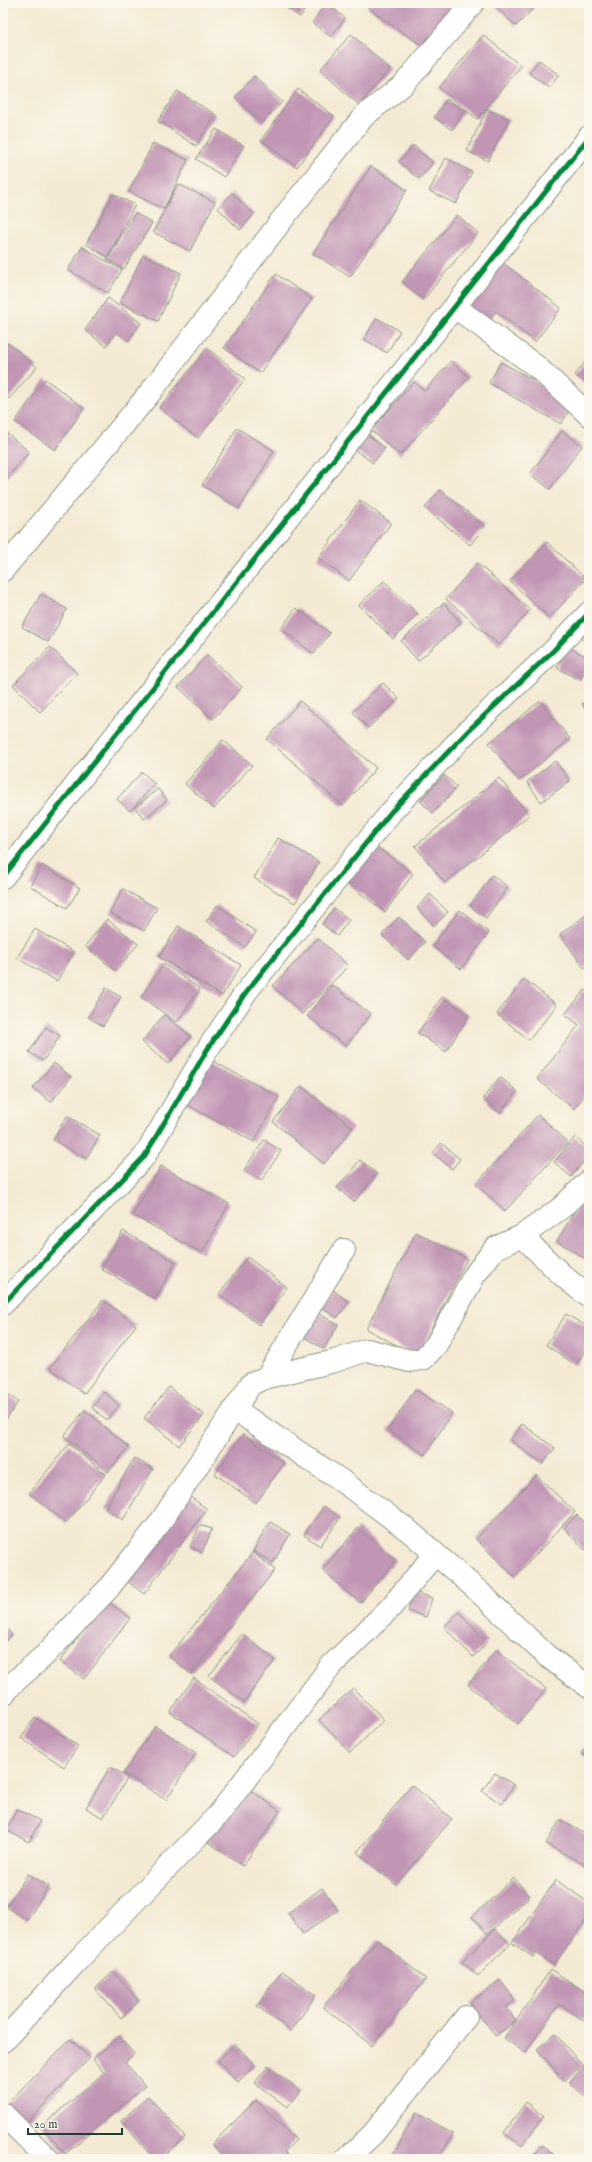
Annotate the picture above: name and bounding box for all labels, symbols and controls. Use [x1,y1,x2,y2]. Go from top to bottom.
scale bar [28,2110,122,2136]
text: 20 m [34,2117,57,2132]

